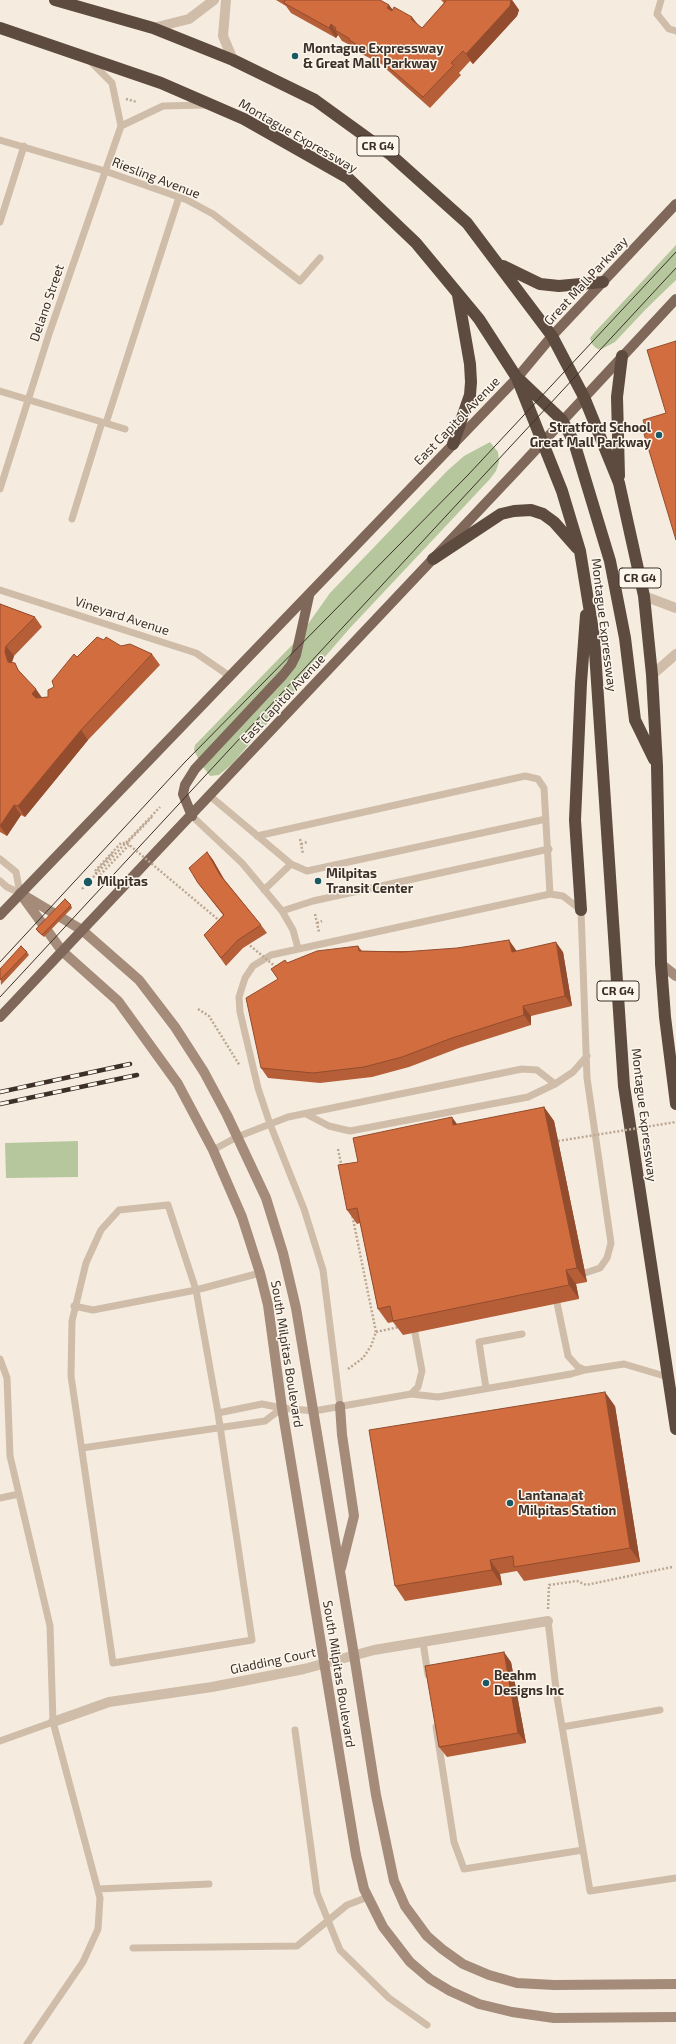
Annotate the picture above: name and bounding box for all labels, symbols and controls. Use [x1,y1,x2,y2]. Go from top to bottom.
place label: Montague Expressway & Great Mall Parkway [303,41,443,72]
marker: Montague Expressway & Great Mall Parkway [290,51,300,61]
street label: Montague Expressway [236,96,360,176]
road number: CR G4 [357,136,399,156]
street label: Riesling Avenue [110,154,202,202]
street label: Great Mall Parkway [541,233,631,329]
street label: Delano Street [27,262,67,344]
street label: East Capitol Avenue [411,374,503,468]
place label: Stratford School Great Mall Parkway [530,420,651,451]
marker: Stratford School Great Mall Parkway [654,430,664,440]
street label: Montague Expressway [588,557,620,693]
road number: CR G4 [619,568,661,588]
street label: Vineyard Avenue [73,593,171,639]
street label: East Capitol Avenue [237,651,329,747]
place label: Milpitas Transit Center [326,866,413,897]
place label: Milpitas [97,874,148,890]
marker: Milpitas [82,876,94,888]
marker: Milpitas Transit Center [313,876,323,886]
road number: CR G4 [597,981,639,1001]
street label: Montague Expressway [628,1047,660,1183]
street label: South Milpitas Boulevard [268,1279,306,1429]
place label: Lantana at Milpitas Station [518,1488,616,1519]
marker: Lantana at Milpitas Station [505,1498,515,1508]
street label: South Milpitas Boulevard [320,1599,358,1749]
street label: Gladding Court [229,1644,317,1678]
place label: Beahm Designs Inc [494,1668,564,1699]
marker: Beahm Designs Inc [481,1678,491,1688]

